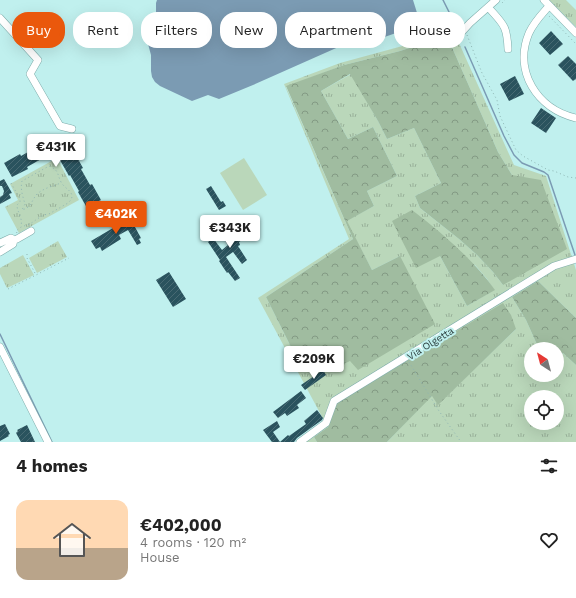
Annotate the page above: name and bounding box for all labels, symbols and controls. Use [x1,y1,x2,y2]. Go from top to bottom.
chip: Buy [12,12,65,48]
chip: Rent [73,12,133,48]
chip: Filters [141,12,212,48]
chip: New [220,12,277,48]
chip: Apartment [285,12,386,48]
chip: House [394,12,465,48]
pin: €431K [28,134,84,168]
text: €431K [36,139,76,154]
pin: €402K [88,201,144,235]
text: €402K [95,206,137,221]
pin: €343K [202,215,258,249]
text: €343K [209,220,251,235]
street label: Via Olgetta [405,325,456,362]
north arrow [524,342,564,382]
map controls [524,342,564,430]
pin: €209K [286,346,342,380]
text: €209K [293,351,335,366]
button: locate [524,390,564,430]
icon: filters [538,455,560,477]
text: 4 homes [16,456,87,476]
text: €402,000 [140,515,222,535]
icon: home [48,516,96,564]
icon: heart [538,529,560,551]
text: 4 rooms · 120 m² [140,535,246,550]
text: House [140,550,180,565]

